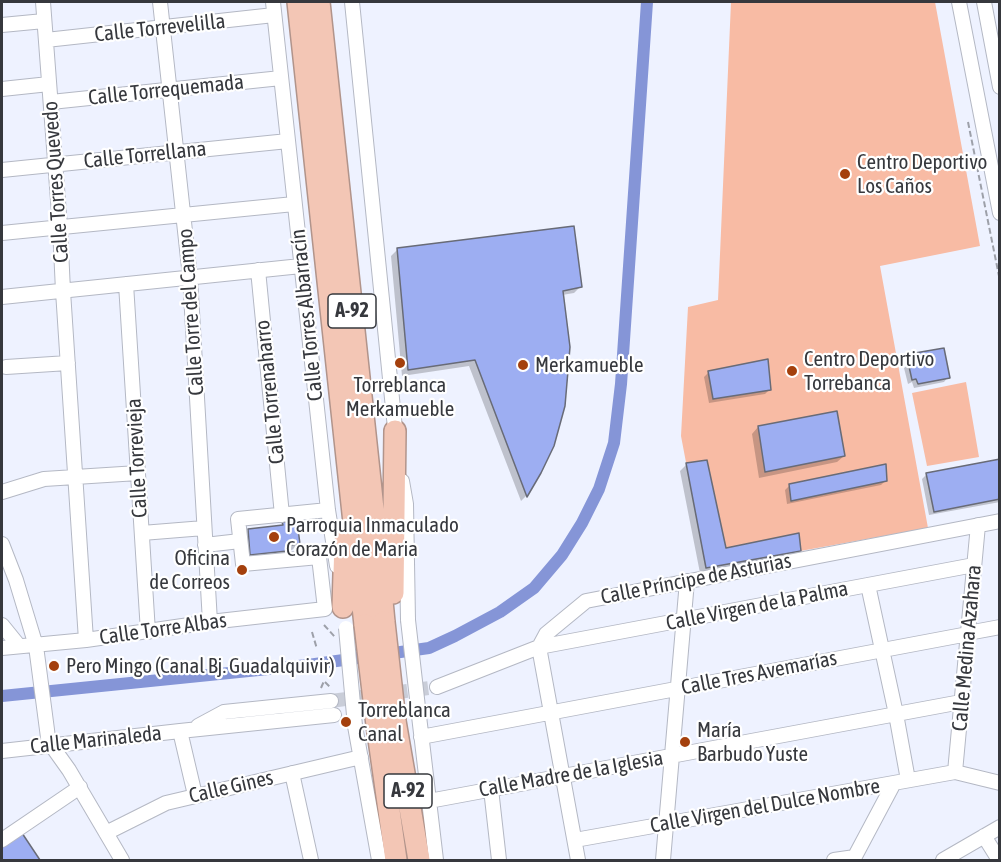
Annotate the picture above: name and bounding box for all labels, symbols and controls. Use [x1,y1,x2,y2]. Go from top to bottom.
street label: Calle Torrevelilla [93,9,227,47]
street label: Calle Torrequemada [87,69,245,111]
street label: Calle Torres Quevedo [38,100,74,264]
street label: Calle Torrellana [82,136,208,174]
place label: Centro Deportivo Los Caños [857,149,987,199]
marker: Centro Deportivo Los Caños [838,167,852,181]
street label: Calle Torre del Campo [173,228,209,396]
street label: Calle Torres Albarracín [285,228,329,402]
road number: A-92 [328,294,376,328]
street label: Calle Torrenaharro [250,319,290,465]
place label: Centro Deportivo Torrebanca [804,346,934,396]
place label: Merkamueble [535,352,643,378]
marker: Torreblanca Merkamueble [393,356,407,370]
marker: Merkamueble [516,358,530,372]
marker: Centro Deportivo Torrebanca [785,364,799,378]
place label: Torreblanca Merkamueble [346,372,454,422]
street label: Calle Torrevieja [121,398,153,518]
place label: Parroquia Inmaculado Corazón de Maria [286,512,459,562]
marker: Parroquia Inmaculado Corazón de Maria [267,530,281,544]
place label: Oficina de Correos [149,545,230,595]
street label: Calle Príncipe de Asturias [599,548,793,610]
marker: Oficina de Correos [235,563,249,577]
street label: Calle Medina Azahara [947,564,987,732]
street label: Calle Virgen de la Palma [664,576,850,636]
street label: Calle Torre Albas [98,608,228,650]
street label: Calle Tres Avemarías [679,646,839,700]
place label: Pero Mingo (Canal Bj. Guadalquivir) [66,653,335,679]
marker: Pero Mingo (Canal Bj. Guadalquivir) [47,659,61,673]
place label: Torreblanca Canal [358,697,451,747]
marker: Torreblanca Canal [339,715,353,729]
place label: María Barbudo Yuste [697,717,808,767]
street label: Calle Marinaleda [29,721,163,759]
marker: María Barbudo Yuste [678,735,692,749]
street label: Calle Madre de la Iglesia [477,745,665,803]
street label: Calle Gines [186,765,276,809]
street label: Calle Virgen del Dulce Nombre [648,773,882,839]
road number: A-92 [384,774,432,808]

